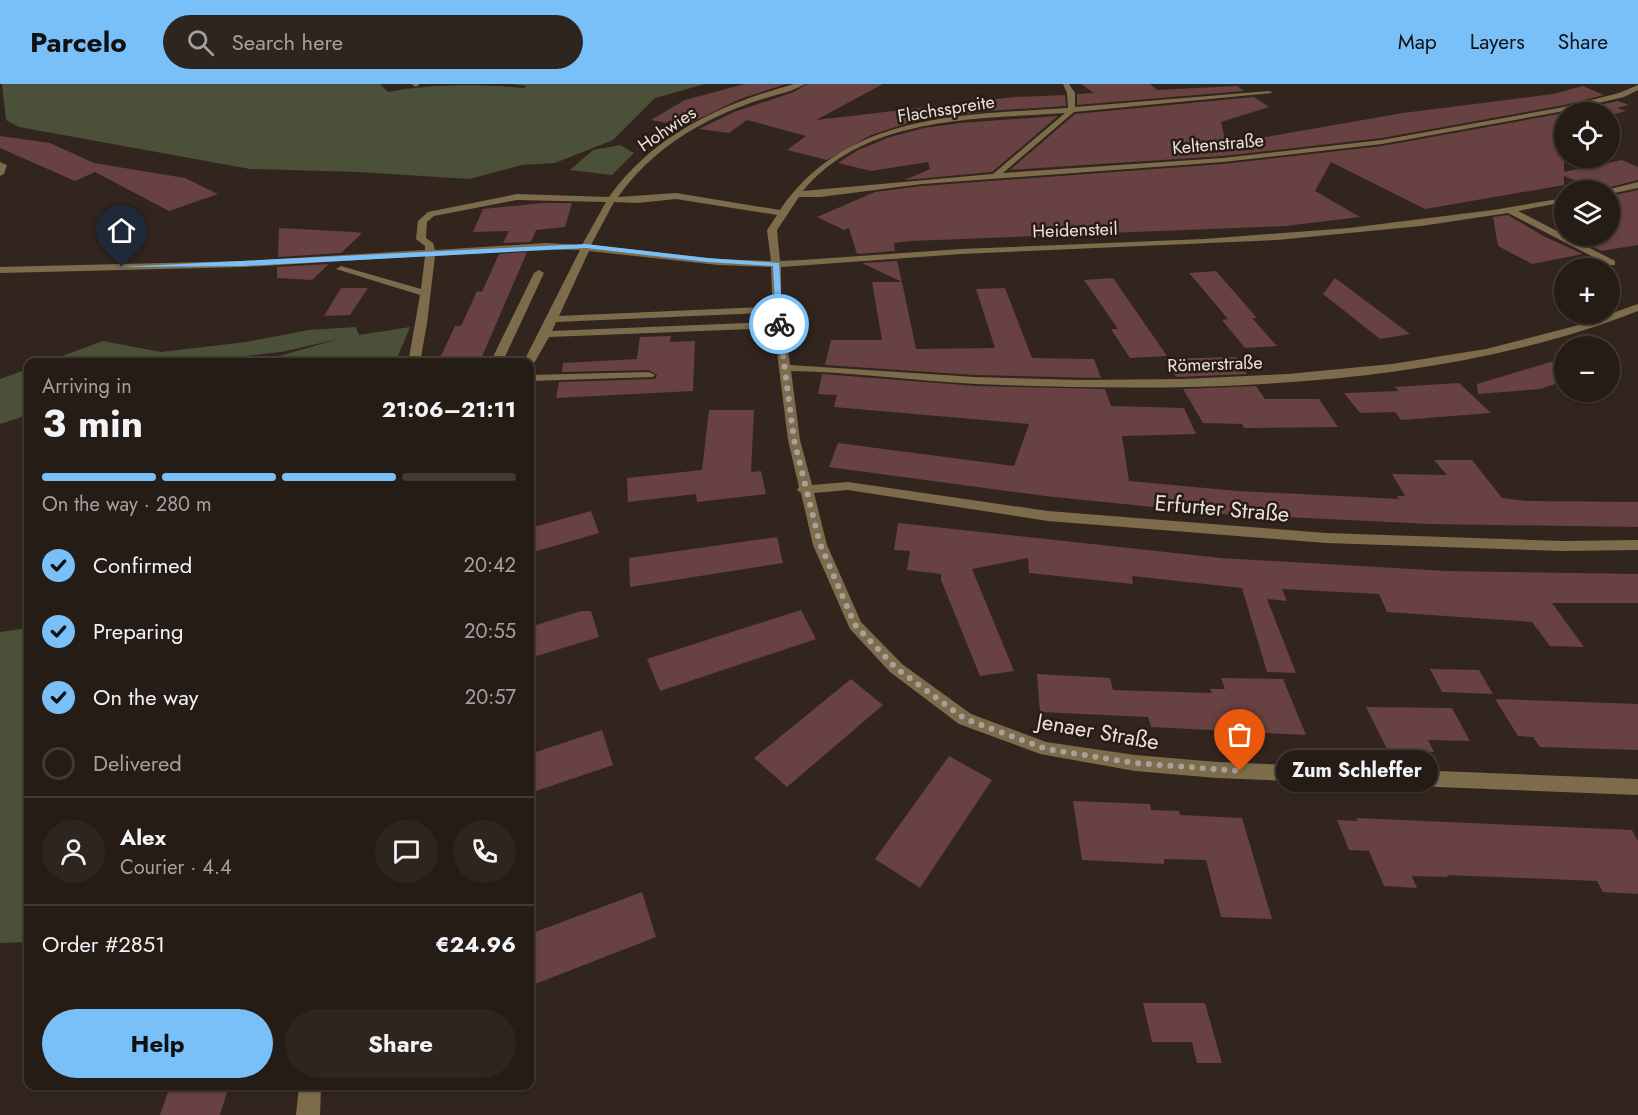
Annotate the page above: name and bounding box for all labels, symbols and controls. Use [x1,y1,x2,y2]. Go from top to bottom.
search box [163,15,583,69]
text: Parcelo [30,22,127,63]
icon: search [184,26,217,59]
text: Search here [232,26,343,58]
text: Map [1398,27,1437,57]
text: Layers [1470,27,1525,57]
text: Share [1558,27,1608,57]
street label: Flachsspreite [896,88,996,130]
street label: Hohwies [633,100,701,158]
map controls [1554,102,1620,402]
button: locate [1554,102,1620,168]
street label: Keltenstraße [1171,127,1265,161]
button: layers [1554,180,1620,246]
pin [96,205,147,267]
icon: home [105,214,138,247]
street label: Heidensteil [1032,216,1118,244]
button: + [1554,258,1620,324]
courier [749,294,809,354]
icon: bike [763,308,796,341]
button: − [1554,336,1620,402]
street label: Römerstraße [1167,349,1263,379]
text: Arriving in [42,372,132,401]
text: 21:06–21:11 [382,393,516,425]
text: 3 min [42,395,143,452]
street label: Erfurter Straße [1153,486,1291,530]
text: On the way · 280 m [42,490,212,519]
icon: check [42,549,75,582]
text: Confirmed [93,549,192,581]
text: 20:42 [464,551,516,580]
icon: check [42,615,75,648]
text: Preparing [93,615,184,647]
text: 20:55 [464,617,516,646]
icon: check [42,681,75,714]
text: On the way [93,681,198,713]
text: 20:57 [465,683,516,712]
street label: Jenaer Straße [1031,704,1162,757]
pin [1214,709,1265,771]
icon: bag [1223,718,1256,751]
text: Delivered [93,747,182,779]
callout: Zum Schleffer [1276,750,1438,792]
text: Zum Schleffer [1292,756,1422,785]
button: person [42,820,105,883]
button: chat [375,820,438,883]
button: phone [453,820,516,883]
text: Alex [120,821,166,853]
text: Courier · 4.4 [120,853,232,882]
text: Order #2851 [42,928,165,960]
text: €24.96 [435,928,516,960]
button: Help [42,1009,273,1078]
button: Share [285,1009,516,1078]

